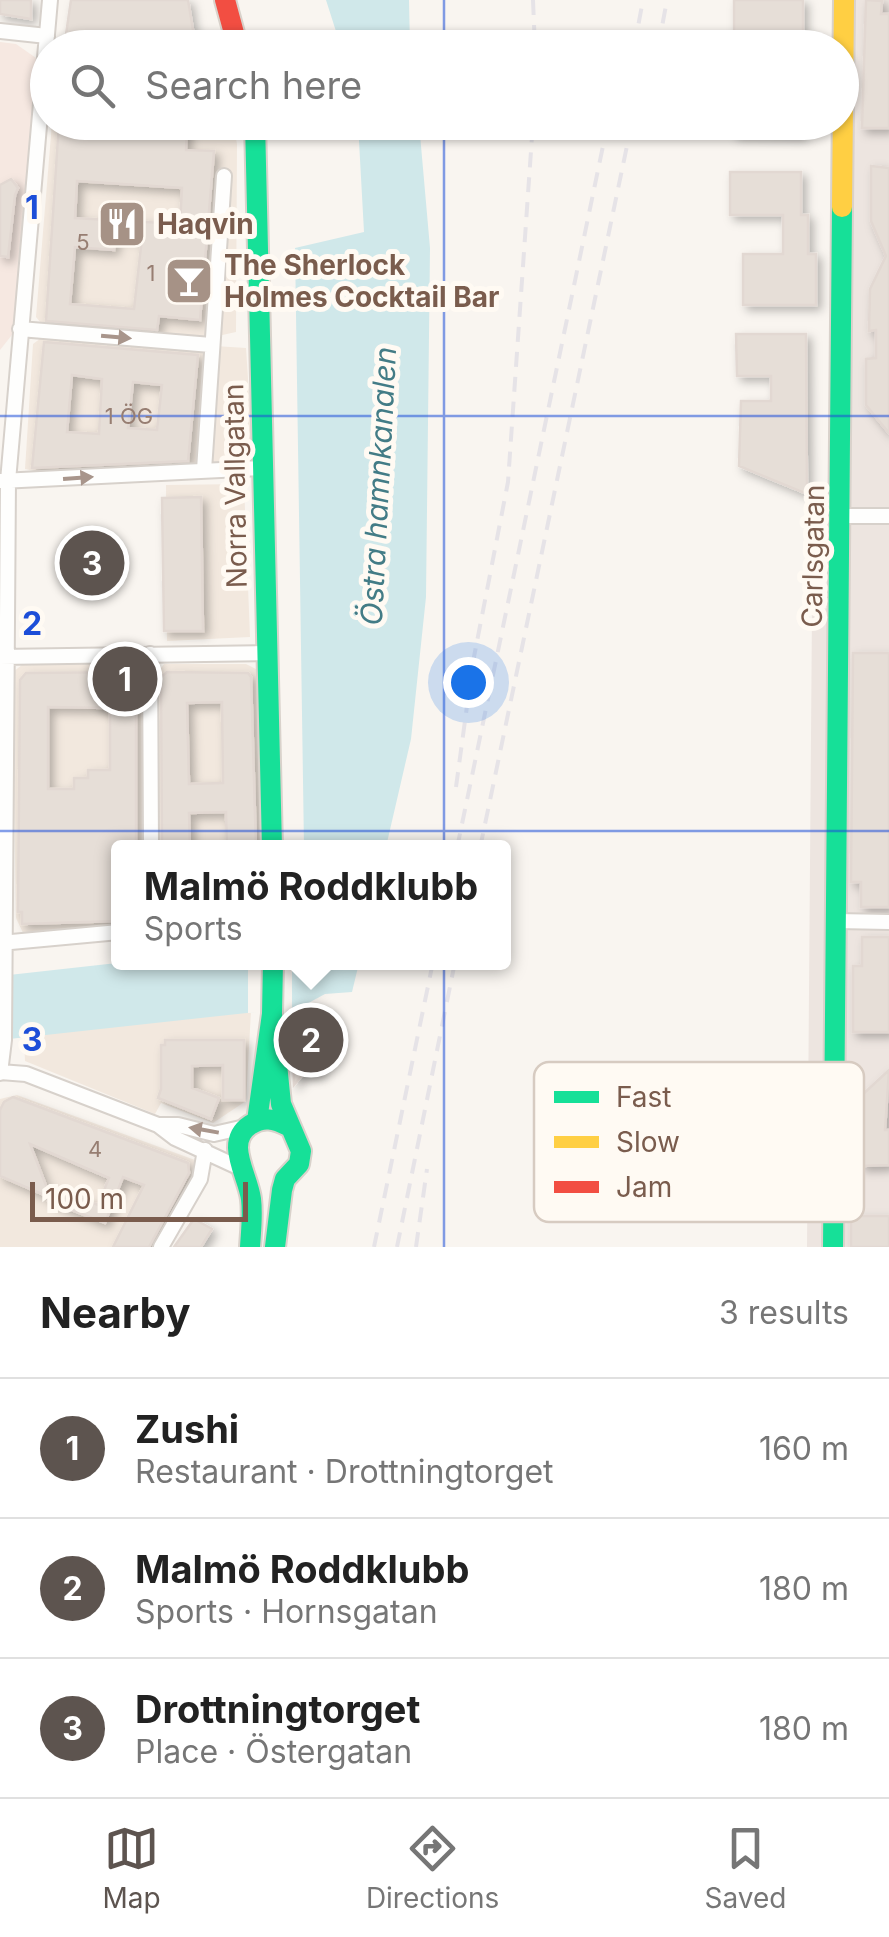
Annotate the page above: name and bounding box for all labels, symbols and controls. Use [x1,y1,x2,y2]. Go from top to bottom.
search box [30,30,859,140]
icon: search [65,58,120,113]
text: Search here [145,62,362,108]
text: 1 [25,188,39,227]
restaurant icon: Haqvin [96,198,148,250]
place label: Haqvin [157,207,254,241]
house number: 5 [76,229,90,255]
place label: The Sherlock Holmes Cocktail Bar [224,248,499,314]
bar icon: The Sherlock Holmes Cocktail Bar [163,255,215,307]
house number: 1 [147,260,155,286]
one-way arrow [100,329,132,345]
water label: Östra hamnkanalen [353,346,403,626]
street label: Norra Vallgatan [216,383,254,589]
house number: 1 ÖG [105,403,153,429]
one-way arrow [63,469,95,485]
street label: Carlsgatan [795,484,831,628]
pin: 3 [59,526,124,600]
text: 2 [22,604,42,643]
pin: 1 [92,642,158,716]
your location [443,657,494,708]
popup [111,840,511,970]
text: Malmö Roddklubb [144,863,478,909]
text: Sports [144,909,243,948]
pin: 2 [278,1002,344,1078]
text: 3 [22,1020,42,1059]
legend [534,1062,864,1222]
text: Fast [616,1080,672,1114]
one-way arrow [187,1122,219,1137]
text: Slow [616,1125,680,1159]
house number: 4 [88,1136,102,1162]
text: Jam [616,1170,672,1204]
scale bar [30,1177,248,1222]
text: 100 m [45,1182,124,1216]
text: Nearby [40,1287,191,1338]
text: 3 results [719,1293,849,1332]
text: Zushi [135,1406,239,1452]
text: 1 [66,1429,79,1468]
text: 160 m [759,1429,849,1468]
text: Restaurant · Drottningtorget [135,1452,554,1491]
text: Malmö Roddklubb [135,1546,469,1592]
text: 2 [62,1569,83,1608]
text: 180 m [759,1569,849,1608]
text: Sports · Hornsgatan [135,1592,438,1631]
text: Drottningtorget [135,1686,420,1732]
text: 3 [62,1709,83,1748]
text: 180 m [759,1709,849,1748]
text: Place · Östergatan [135,1732,412,1771]
tab: Map [103,1821,161,1915]
tab: Directions [366,1821,499,1915]
tab: Saved [704,1821,786,1915]

